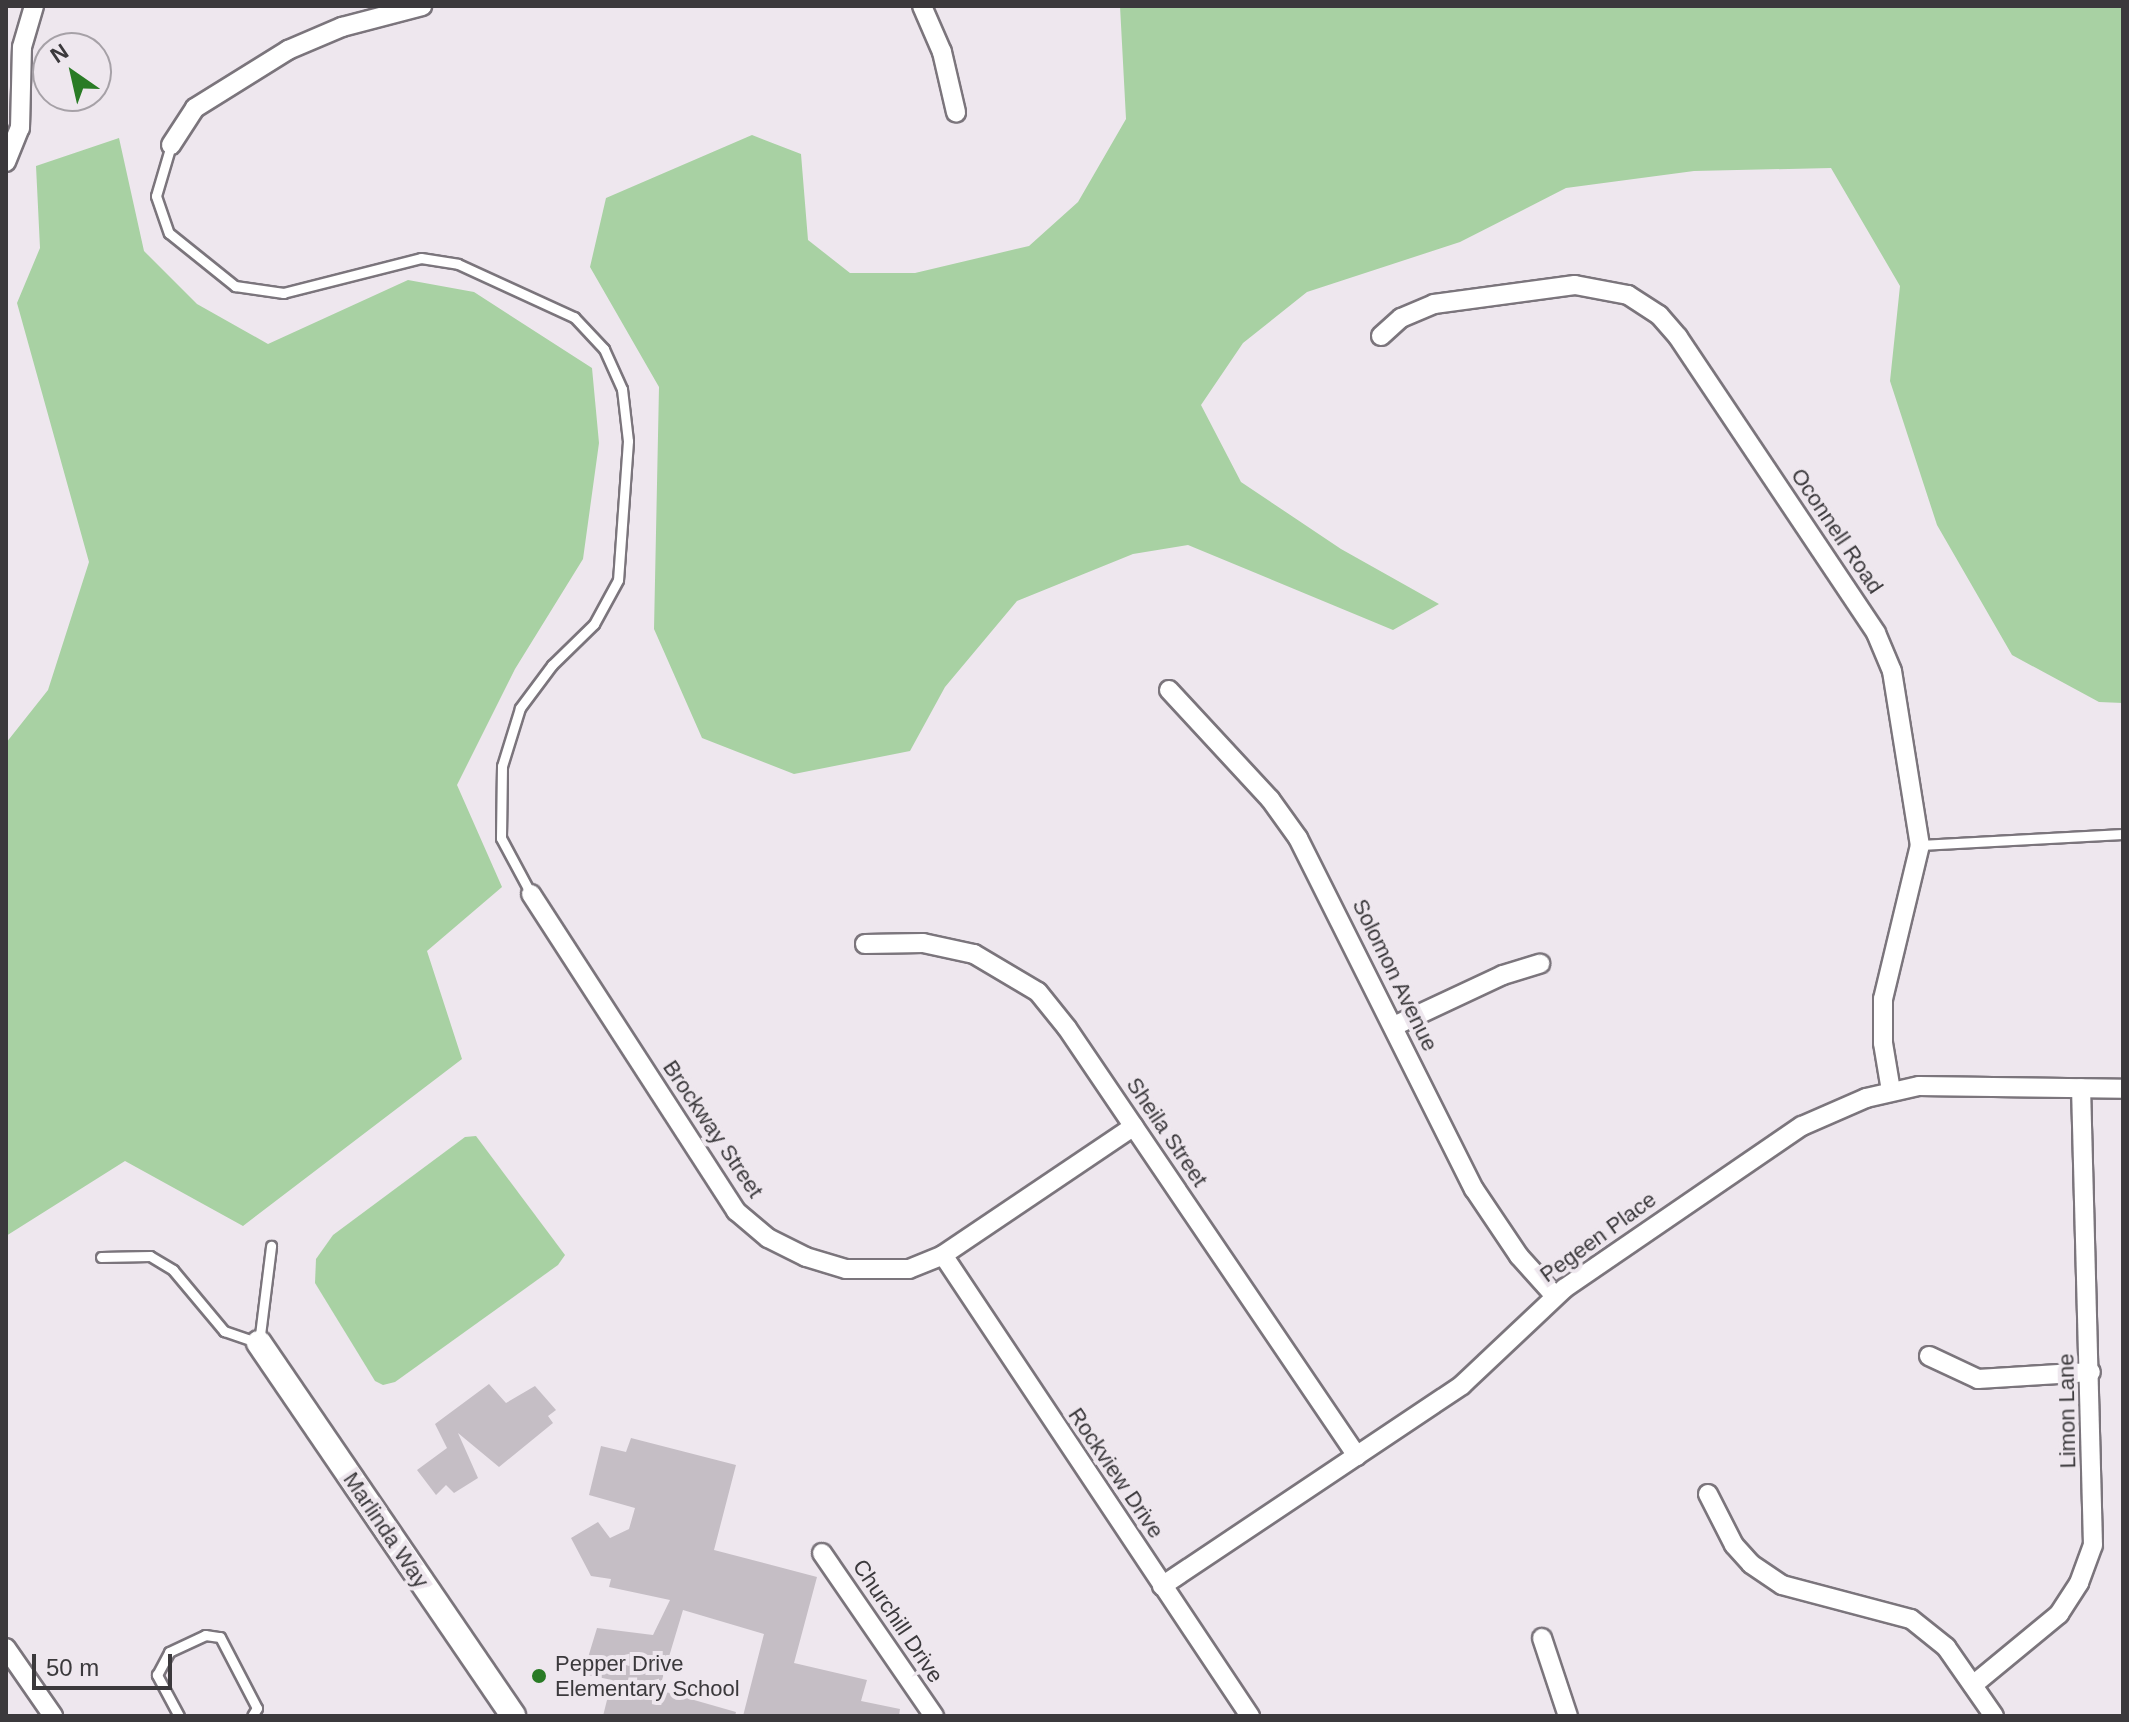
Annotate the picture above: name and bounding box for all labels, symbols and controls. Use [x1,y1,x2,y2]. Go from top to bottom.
north arrow [32,32,112,112]
text: N [46,39,73,68]
street label: Oconnell Road [1785,463,1889,599]
street label: Solomon Avenue [1346,894,1444,1056]
street label: Brockway Street [657,1055,769,1203]
street label: Sheila Street [1121,1072,1213,1192]
street label: Pegeen Place [1535,1186,1661,1288]
street label: Limon Lane [2053,1353,2081,1469]
street label: Rockview Drive [1063,1403,1169,1543]
street label: Marlinda Way [338,1467,434,1593]
street label: Churchill Drive [847,1554,949,1688]
scale bar [36,1638,176,1688]
place label: Pepper Drive Elementary School [555,1650,740,1702]
text: 50 m [46,1654,99,1681]
marker: Pepper Drive Elementary School [530,1667,548,1685]

